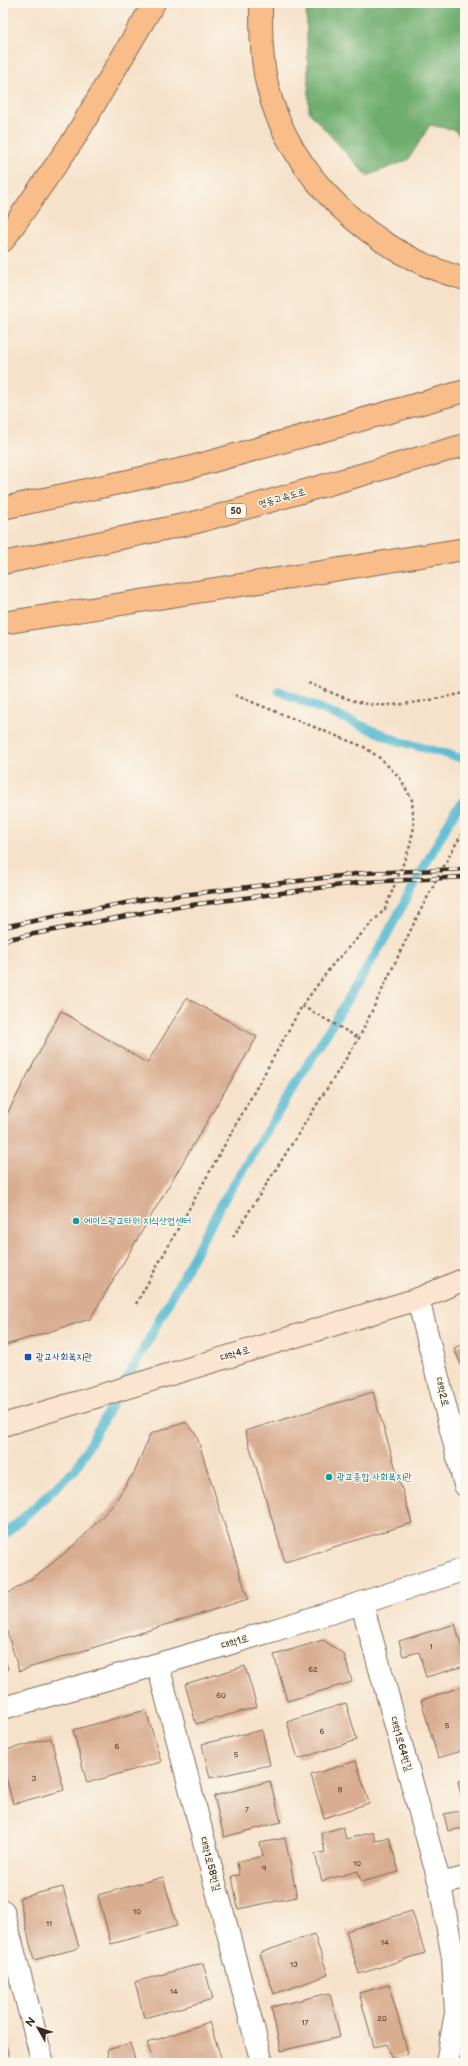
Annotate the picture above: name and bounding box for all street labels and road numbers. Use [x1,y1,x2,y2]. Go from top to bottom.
street label: 영동고속도로 [257,486,307,510]
road number: 50 [226,504,246,518]
street label: 대학4로 [219,1344,251,1364]
street label: 대학2로 [433,1376,451,1408]
street label: 대학1로 [220,1632,250,1652]
street label: 대학1로64번길 [387,1715,415,1773]
street label: 대학1로58번길 [197,1836,223,1892]

